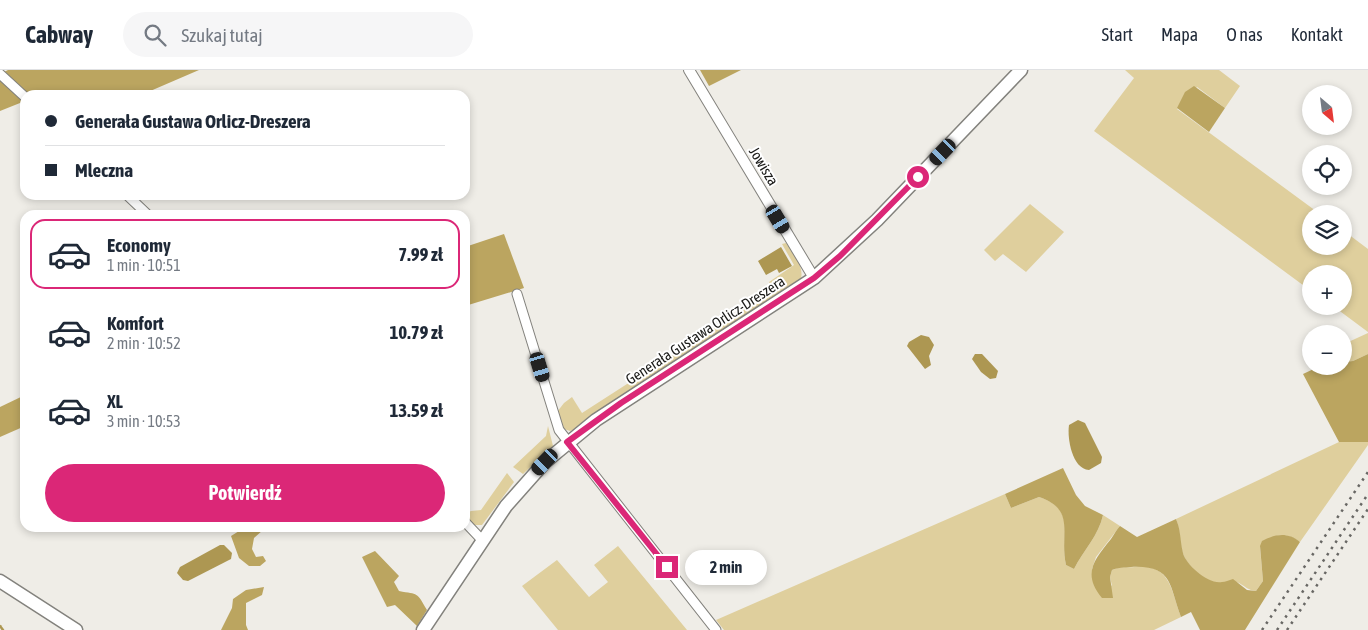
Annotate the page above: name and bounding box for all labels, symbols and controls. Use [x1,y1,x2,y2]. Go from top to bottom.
search box [123,12,473,57]
text: Cabway [25,21,93,48]
icon: search [141,21,169,49]
text: Szukaj tutaj [181,24,263,46]
text: Start [1101,24,1133,45]
text: Mapa [1161,24,1198,45]
text: O nas [1226,24,1263,45]
text: Kontakt [1291,24,1343,45]
north arrow [1302,85,1352,135]
map controls [1302,85,1352,375]
text: Generała Gustawa Orlicz-Dreszera [75,110,311,132]
car [927,136,958,168]
street label: Jowisza [746,144,782,188]
button: locate [1302,145,1352,195]
text: Mleczna [75,159,133,181]
route start [907,166,929,188]
car [763,202,792,236]
button: layers [1302,205,1352,255]
icon: car [47,232,92,277]
text: Economy [107,234,171,256]
text: 7.99 zł [398,243,443,265]
text: 1 min · 10:51 [107,256,181,274]
button: + [1302,265,1352,315]
street label: Generała Gustawa Orlicz-Dreszera [622,272,788,388]
icon: car [47,310,92,355]
text: Komfort [107,312,164,334]
text: 10.79 zł [389,321,443,343]
button: − [1302,325,1352,375]
text: 2 min · 10:52 [107,334,181,352]
car [528,350,551,384]
icon: car [47,388,92,433]
text: XL [107,390,123,412]
text: 13.59 zł [389,399,443,421]
text: 3 min · 10:53 [107,412,181,430]
car [529,446,560,478]
button: Potwierdź [45,464,445,522]
callout: 2 min [684,550,767,584]
route end [656,556,678,578]
text: 2 min [710,558,742,576]

